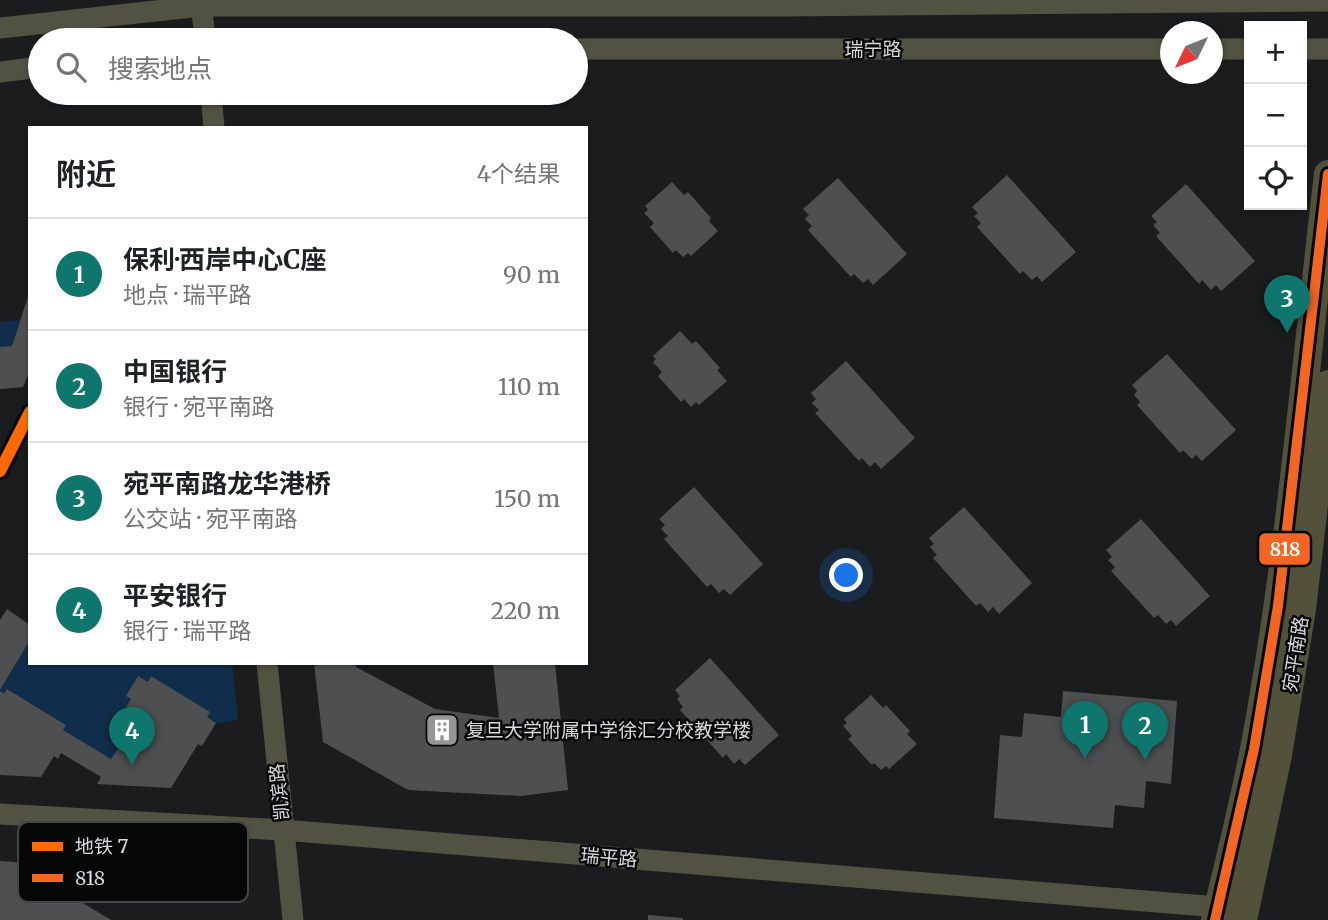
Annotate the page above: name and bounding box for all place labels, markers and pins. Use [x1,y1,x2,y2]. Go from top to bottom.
pin: 3 [1264,275,1310,333]
pin: 1 [1062,701,1108,759]
pin: 2 [1122,702,1168,760]
pin: 4 [109,707,155,765]
building icon: 复旦大学附属中学徐汇分校教学楼 [423,711,461,749]
place label: 复旦大学附属中学徐汇分校教学楼 [466,718,751,742]

